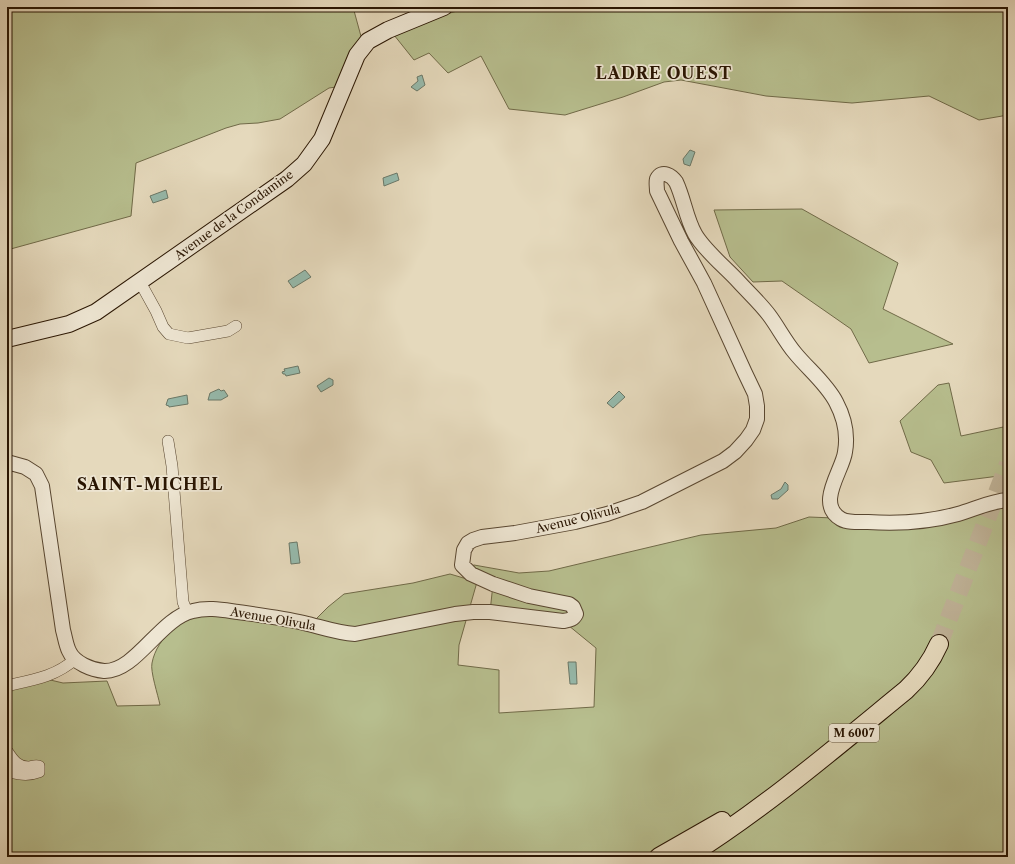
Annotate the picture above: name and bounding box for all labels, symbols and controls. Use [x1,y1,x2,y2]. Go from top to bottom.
district label: LADRE OUEST [596,63,732,83]
street label: Avenue de la Condamine [171,166,296,263]
district label: SAINT-MICHEL [77,474,223,494]
street label: Avenue Olivula [533,501,622,537]
street label: Avenue Olivula [228,603,318,634]
road number: M 6007 [829,724,879,742]

